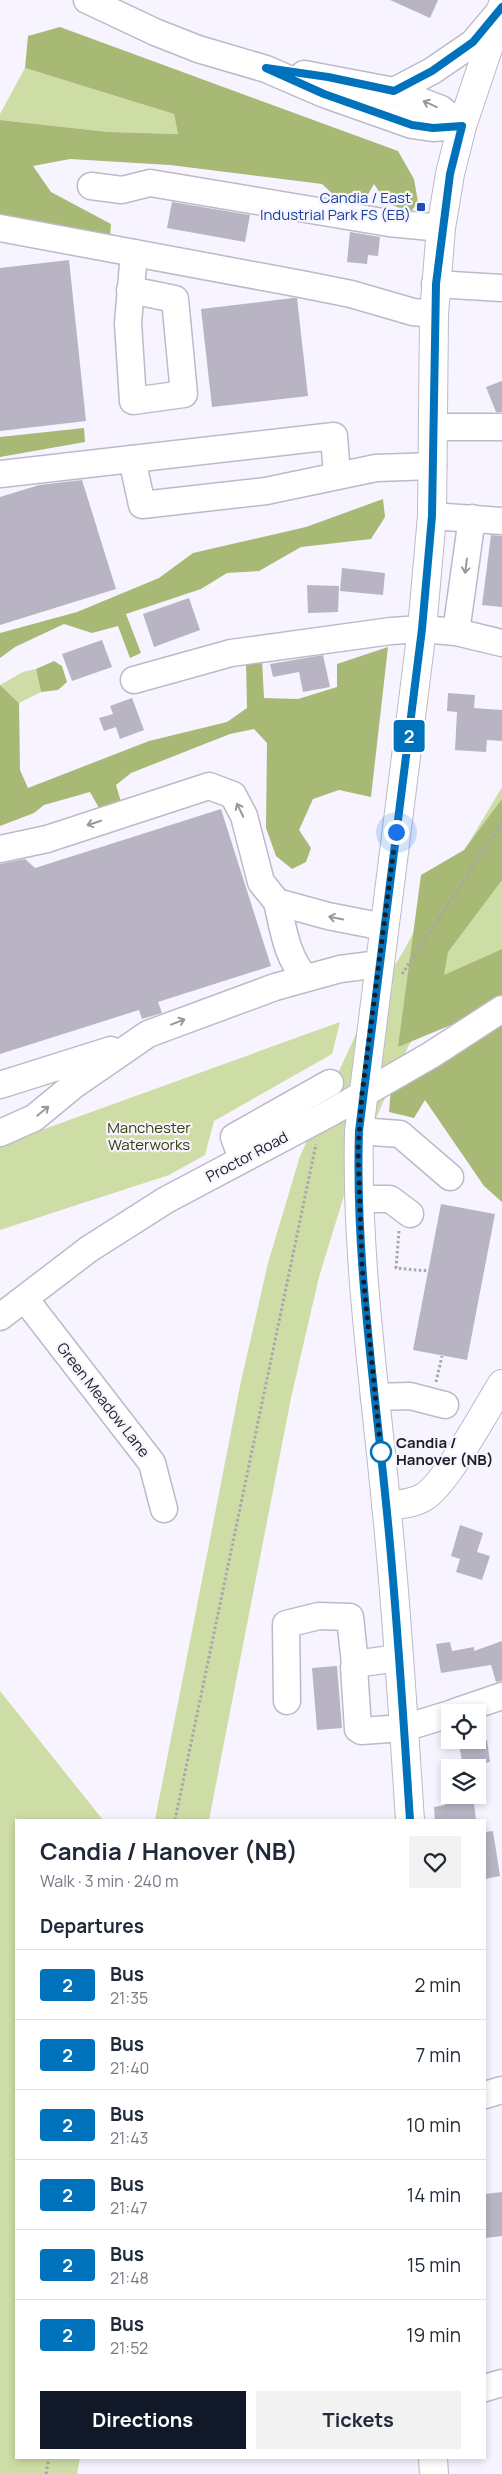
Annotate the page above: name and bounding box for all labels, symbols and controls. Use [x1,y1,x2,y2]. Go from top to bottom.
one-way arrow [423,99,438,108]
place label: Candia / East Industrial Park FS (EB) [260,187,411,225]
marker: Candia / East Industrial Park FS (EB) [415,201,427,213]
one-way arrow [461,558,471,574]
line badge: 2 [393,720,425,752]
text: 2 [404,724,414,748]
one-way arrow [235,803,245,818]
one-way arrow [87,819,103,829]
your location [384,820,409,845]
one-way arrow [329,912,345,922]
one-way arrow [170,1017,185,1026]
one-way arrow [36,1105,49,1116]
park label: Manchester Waterworks [107,1117,191,1155]
street label: Proctor Road [202,1126,291,1187]
street label: Green Meadow Lane [52,1338,155,1462]
place label: Candia / Hanover (NB) [396,1432,494,1470]
marker: Candia / Hanover (NB) [370,1441,392,1463]
map controls [441,1704,486,1804]
button: locate [441,1704,486,1749]
button: layers [441,1759,486,1804]
text: Candia / Hanover (NB) [40,1834,298,1867]
button: heart [409,1836,461,1888]
text: Walk · 3 min · 240 m [40,1870,178,1892]
text: Departures [40,1913,144,1939]
text: Bus [110,1961,144,1987]
text: 2 min [415,1972,461,1998]
text: 2 [62,1973,73,1997]
text: 21:35 [110,1987,148,2009]
text: Bus [110,2031,144,2057]
text: 7 min [416,2042,461,2068]
text: 2 [62,2043,73,2067]
text: 21:40 [110,2057,149,2079]
text: Bus [110,2101,144,2127]
text: 10 min [406,2112,461,2138]
text: 2 [62,2113,73,2137]
text: 21:43 [110,2127,148,2149]
text: Bus [110,2171,144,2197]
text: 14 min [407,2182,461,2208]
text: 2 [62,2183,73,2207]
text: 21:47 [110,2197,148,2219]
text: Bus [110,2241,144,2267]
text: 15 min [407,2252,461,2278]
text: 2 [62,2253,73,2277]
text: 21:48 [110,2267,149,2289]
text: Bus [110,2311,144,2337]
text: 19 min [406,2322,461,2348]
text: 2 [62,2323,73,2347]
text: 21:52 [110,2337,148,2359]
button: Directions [40,2391,246,2449]
button: Tickets [256,2391,461,2449]

